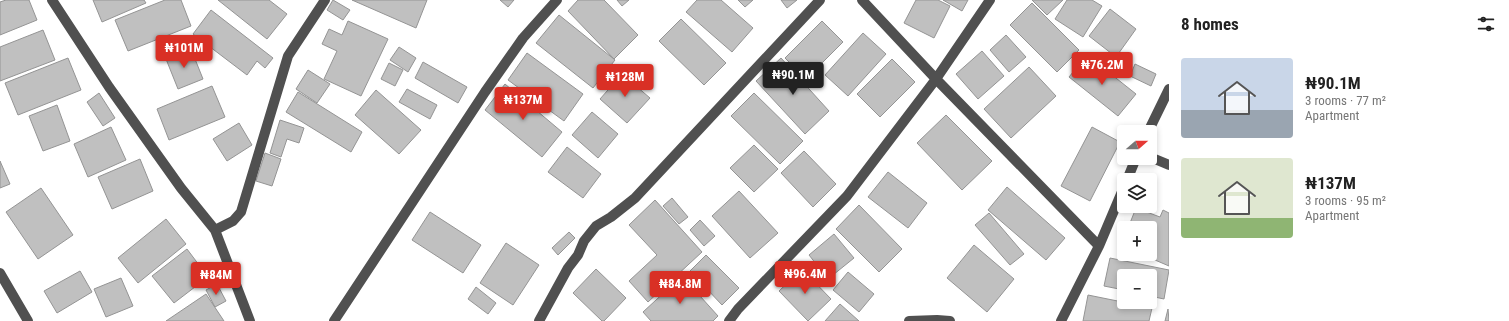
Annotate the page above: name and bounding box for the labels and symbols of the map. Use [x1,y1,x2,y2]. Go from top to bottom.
pin: ₦101M [156,35,212,69]
pin: ₦76.2M [1069,52,1135,86]
pin: ₦90.1M [760,62,826,96]
pin: ₦128M [597,64,653,98]
pin: ₦137M [495,87,551,121]
north arrow [1117,125,1157,165]
pin: ₦96.4M [772,261,838,295]
pin: ₦84M [192,262,240,296]
pin: ₦84.8M [647,271,713,305]

